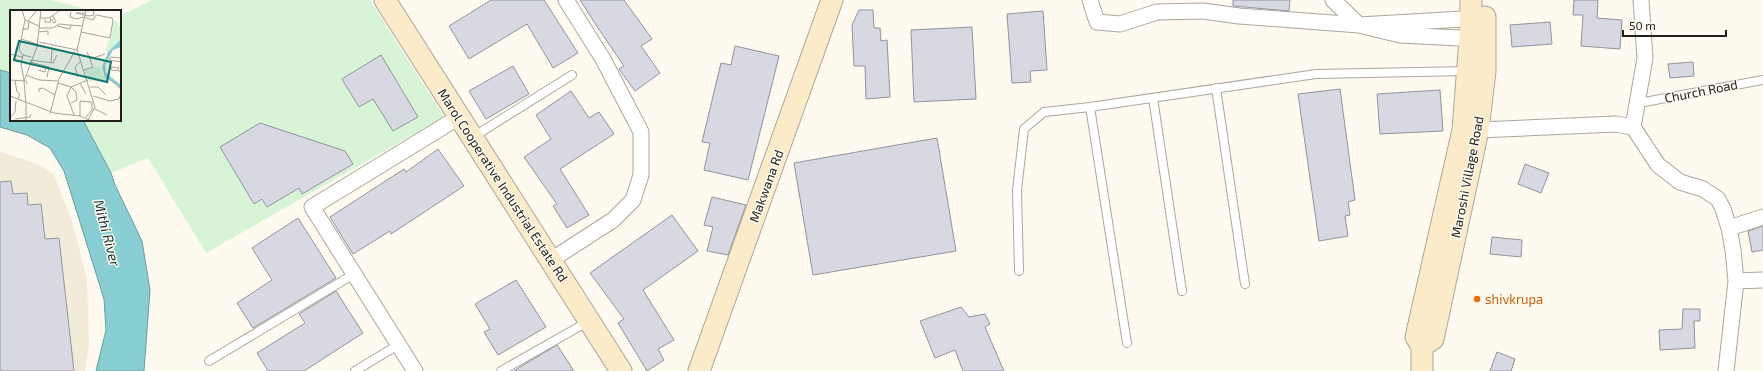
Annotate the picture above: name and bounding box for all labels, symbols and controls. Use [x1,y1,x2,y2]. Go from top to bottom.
inset map [10,10,121,121]
scale bar [1623,12,1726,38]
text: 50 m [1629,18,1656,32]
street label: Church Road [1663,76,1739,106]
street label: Marol Cooperative Industrial Estate Rd [434,85,572,285]
street label: Maroshi Village Road [1447,115,1487,239]
street label: Makwana Rd [745,148,787,224]
water label: Mithi River [90,198,125,268]
place label: shivkrupa [1485,291,1543,307]
marker: shivkrupa [1472,294,1482,304]

